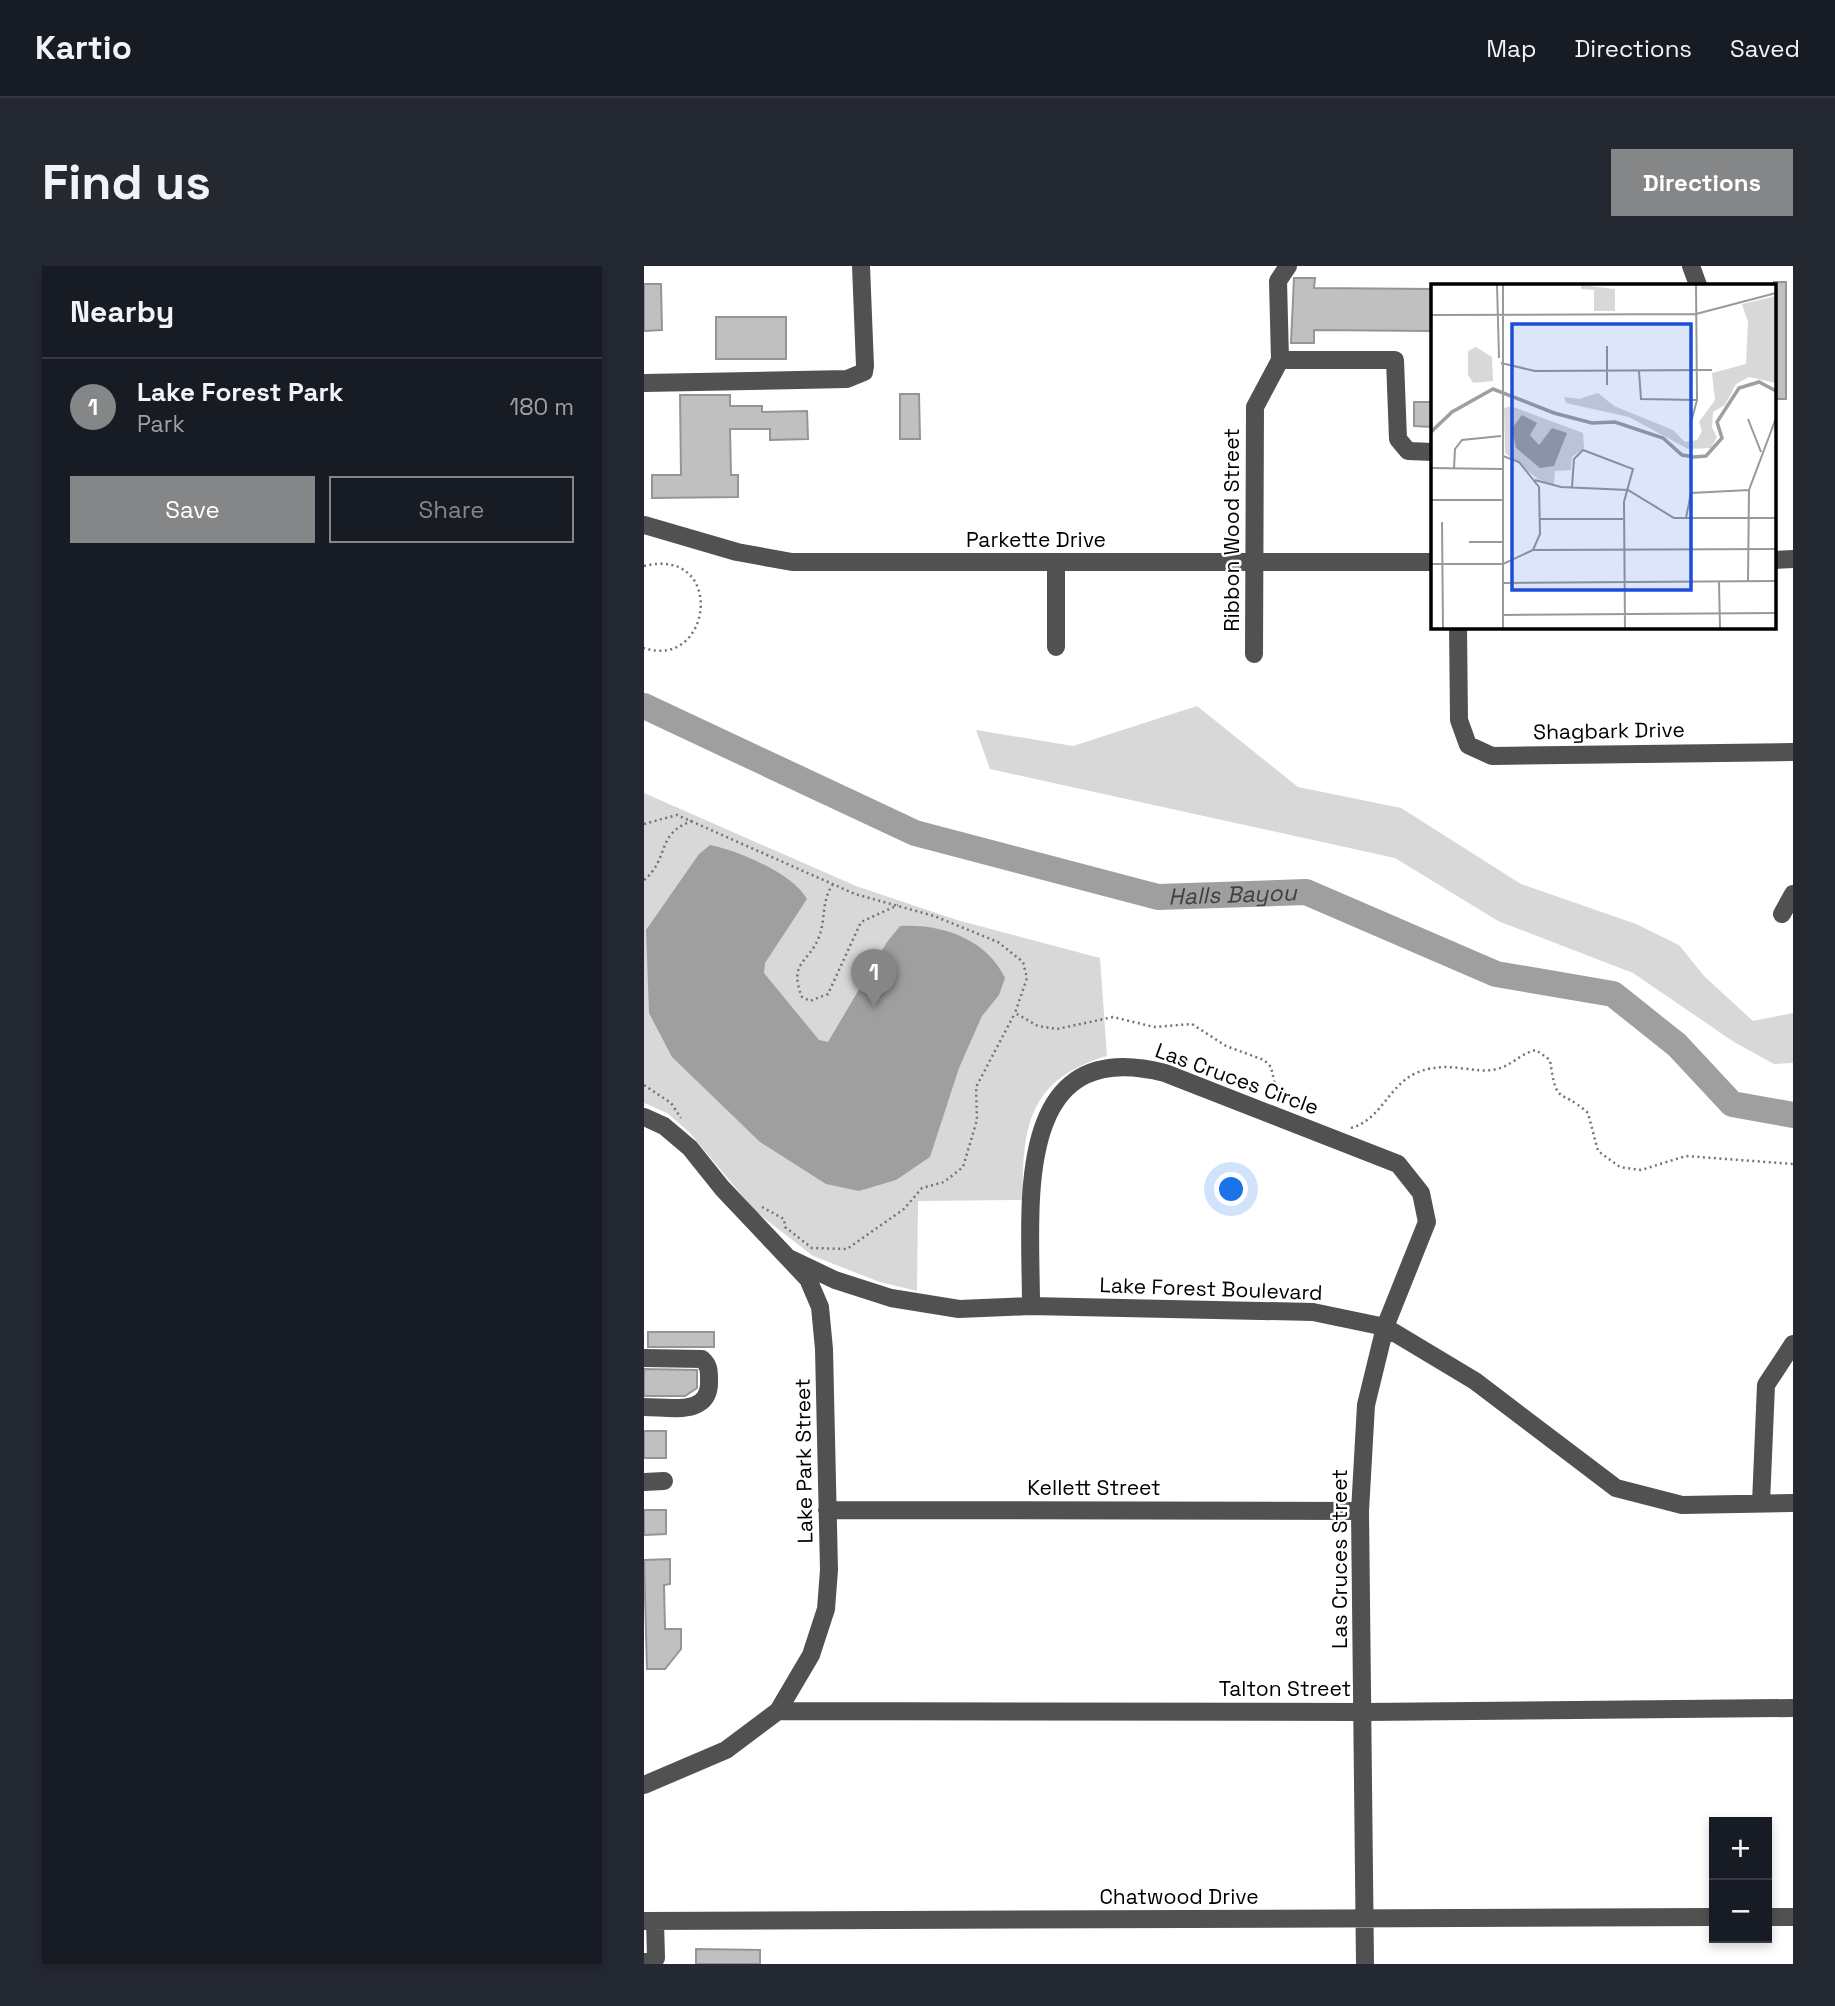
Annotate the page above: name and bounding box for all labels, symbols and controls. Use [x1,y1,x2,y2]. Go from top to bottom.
text: Kartio [35,27,132,69]
text: Map [1486,33,1536,64]
text: Directions [1574,33,1692,64]
text: Saved [1730,33,1800,64]
button: Directions [1611,149,1793,216]
text: Find us [42,151,211,213]
inset map [1431,284,1776,628]
text: Nearby [70,292,174,331]
text: Lake Forest Park [137,375,343,409]
text: 1 [88,392,98,422]
text: 180 m [510,392,574,422]
text: Park [137,409,185,439]
street label: Ribbon Wood Street [1218,428,1245,632]
button: Save [70,476,315,543]
button: Share [329,476,574,543]
street label: Parkette Drive [966,526,1106,553]
street label: Shagbark Drive [1533,716,1685,745]
water label: Halls Bayou [1168,877,1298,912]
pin: 1 [851,949,897,1007]
street label: Las Cruces Circle [1152,1036,1323,1121]
your location [1214,1172,1248,1206]
street label: Lake Forest Boulevard [1099,1271,1323,1306]
street label: Lake Park Street [789,1378,818,1544]
street label: Las Cruces Street [1326,1469,1353,1649]
street label: Kellett Street [1027,1474,1161,1501]
street label: Talton Street [1219,1675,1351,1702]
map controls [1709,1817,1772,1943]
button: + [1709,1817,1772,1880]
button: − [1709,1880,1772,1943]
street label: Chatwood Drive [1099,1883,1259,1910]

